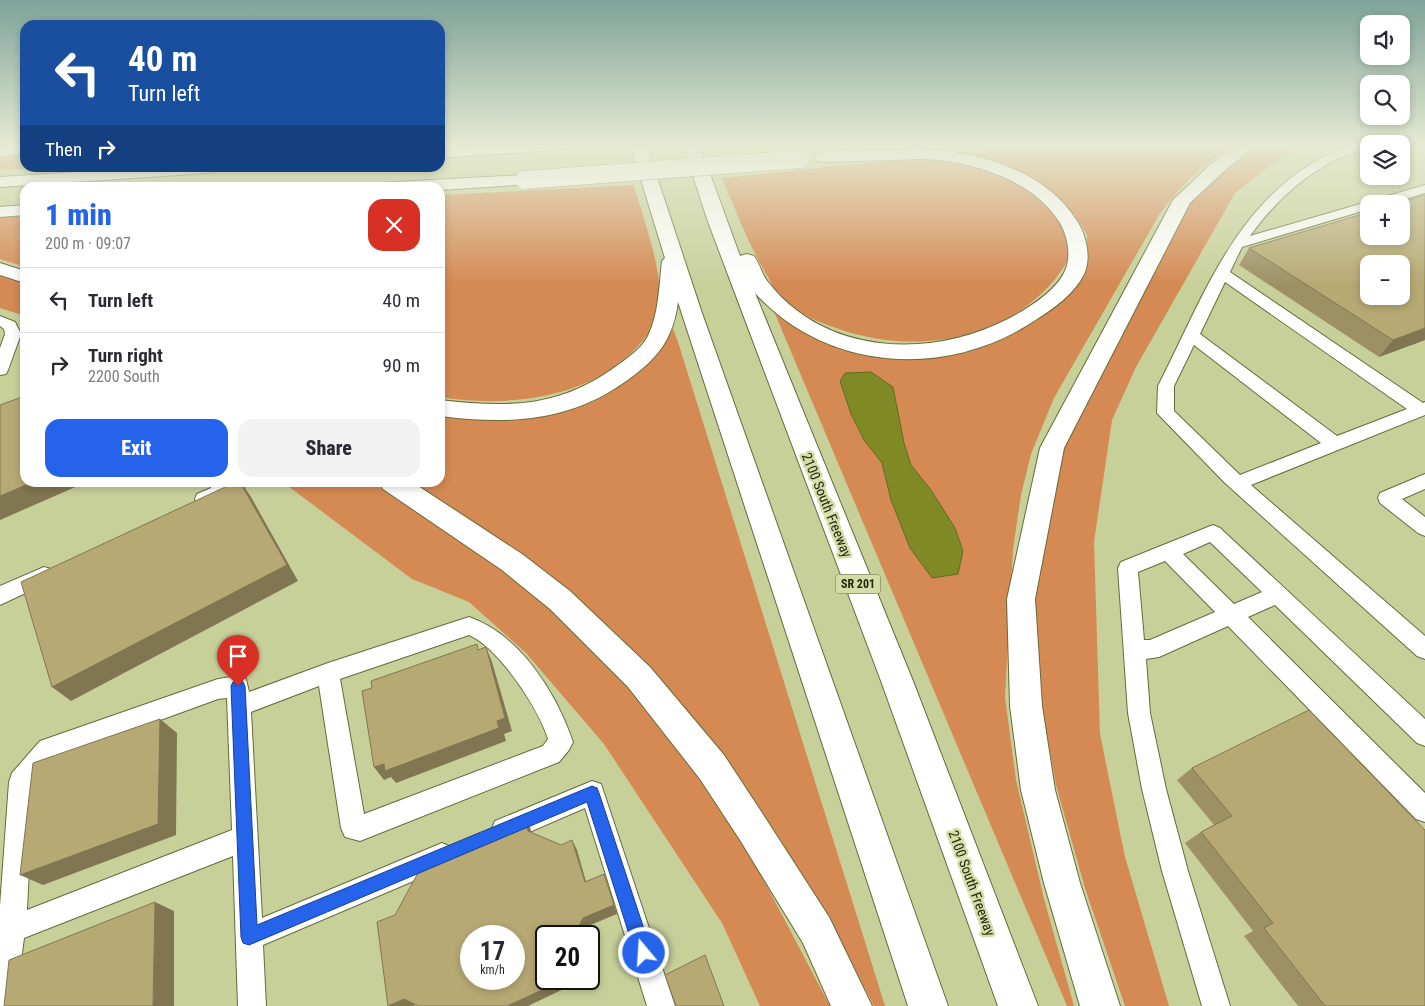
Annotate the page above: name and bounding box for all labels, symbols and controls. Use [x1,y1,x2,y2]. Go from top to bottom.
map controls [1360,15,1410,305]
button: sound [1360,15,1410,65]
text: 40 m [128,39,197,80]
icon: left [45,40,110,105]
button: search [1360,75,1410,125]
text: Turn left [128,81,200,106]
icon: right [92,135,120,163]
button: layers [1360,135,1410,185]
text: Then [45,138,82,161]
button: + [1360,195,1410,245]
text: 1 min [45,197,112,232]
button: close [368,199,420,251]
text: 200 m · 09:07 [45,234,131,253]
button: − [1360,255,1410,305]
icon: left [45,286,73,314]
text: Turn left [88,289,153,312]
text: 40 m [383,289,420,312]
text: Turn right [88,344,163,367]
icon: right [45,351,73,379]
text: 90 m [383,354,420,377]
text: 2200 South [88,367,160,386]
button: Exit [45,419,228,477]
button: Share [238,419,420,477]
street label: 2100 South Freeway [799,450,855,560]
road number: SR 201 [836,574,880,594]
pin [217,635,259,686]
icon: arrive [224,642,252,670]
street label: 2100 South Freeway [945,828,999,938]
speed limit sign: 20 [535,925,600,990]
position arrow [617,926,669,978]
text: 17 [480,937,505,966]
text: km/h [480,963,505,977]

